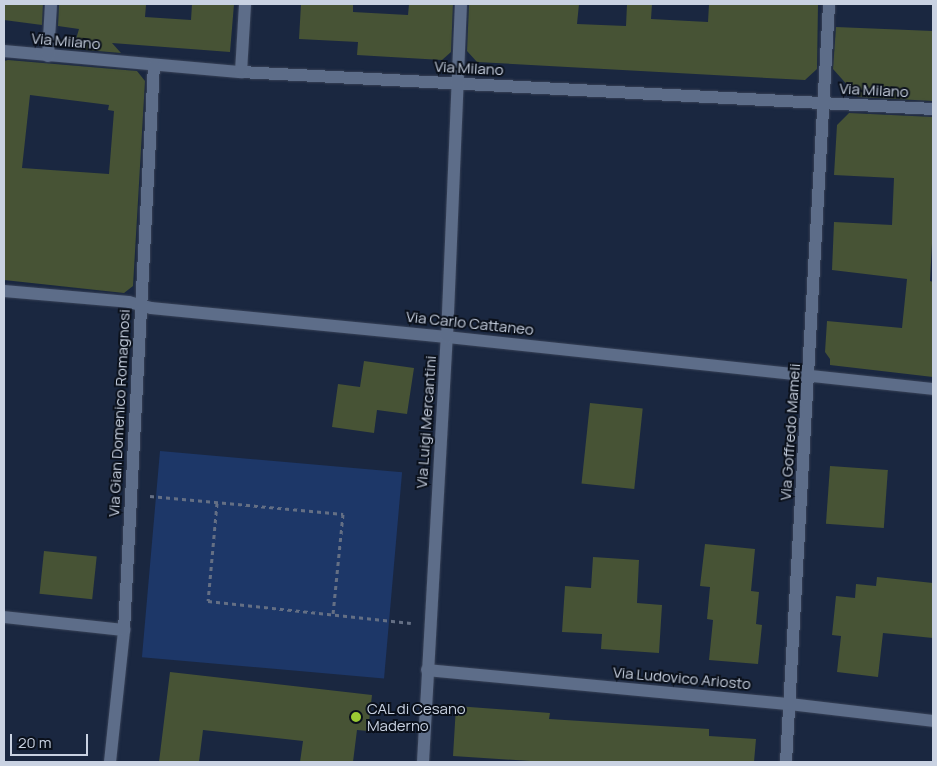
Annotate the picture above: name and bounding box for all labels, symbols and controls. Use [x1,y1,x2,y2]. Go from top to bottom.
street label: Via Milano [31,29,101,53]
street label: Via Milano [434,57,504,79]
street label: Via Milano [839,79,909,101]
street label: Via Carlo Cattaneo [405,307,535,339]
street label: Via Gian Domenico Romagnosi [105,309,133,517]
street label: Via Luigi Mercantini [412,355,440,489]
street label: Via Goffredo Mameli [776,363,804,501]
street label: Via Ludovico Ariosto [612,663,752,693]
place label: CAL di Cesano Maderno [367,699,466,734]
marker: CAL di Cesano Maderno [349,710,363,724]
scale bar [12,724,90,756]
text: 20 m [18,732,51,753]

